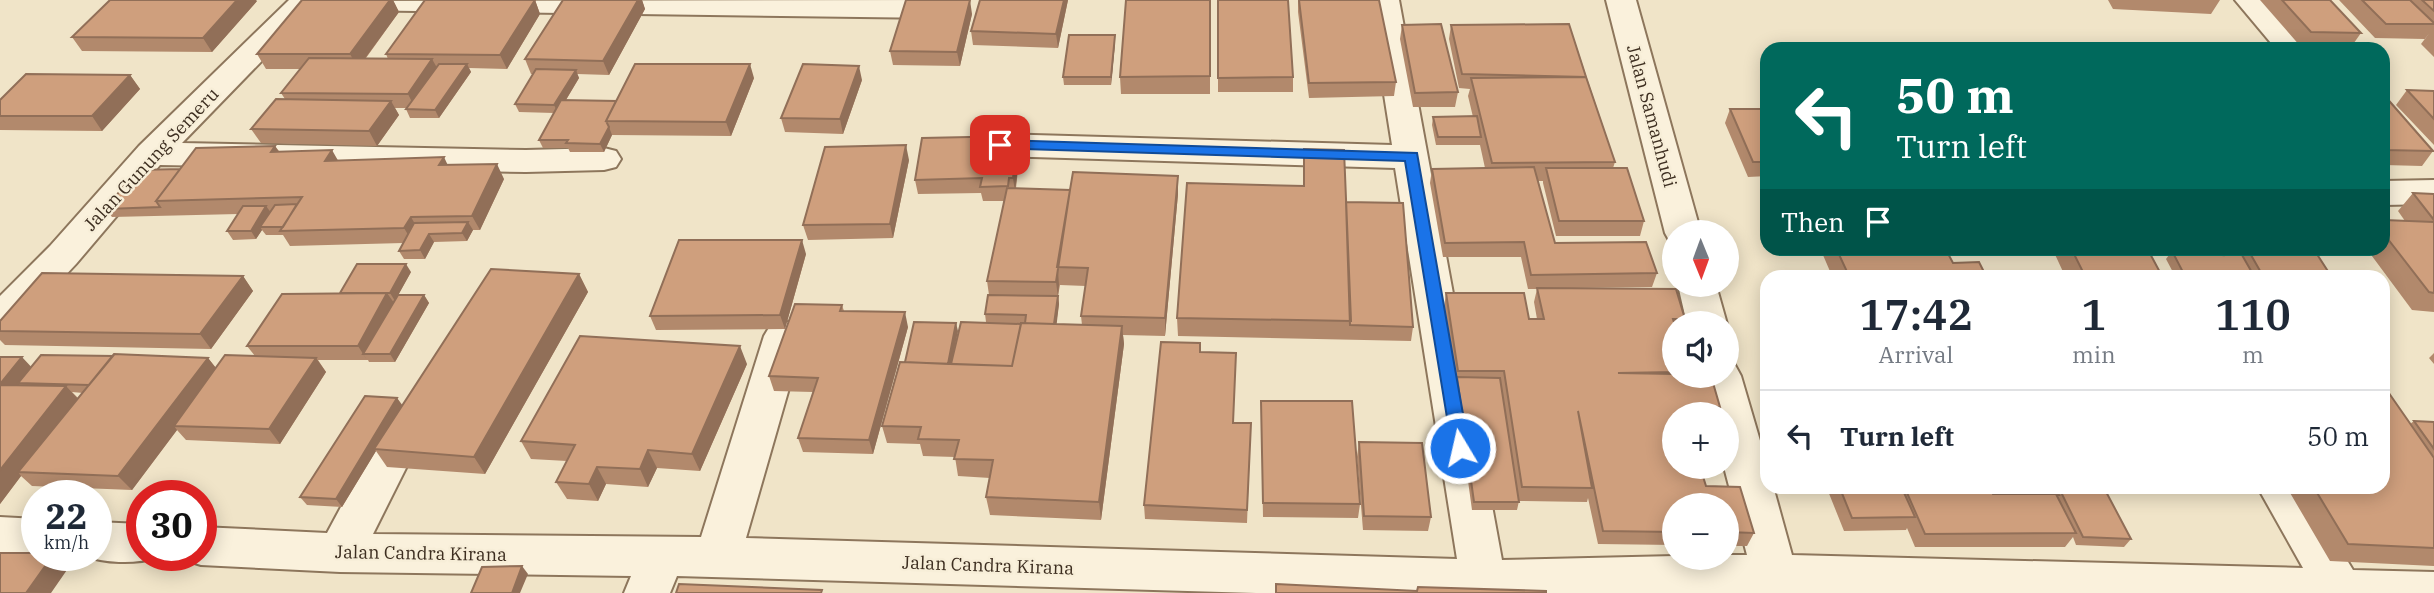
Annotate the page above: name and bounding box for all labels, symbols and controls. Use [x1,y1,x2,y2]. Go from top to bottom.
street label: Jalan Samanhudi [1622,42,1682,190]
text: 50 m [1896,63,2014,126]
icon: left [1781,70,1872,161]
street label: Jalan Gunung Semeru [79,83,223,235]
pin [970,115,1030,175]
text: Turn left [1896,125,2027,167]
icon: arrive [981,126,1019,164]
icon: arrive [1859,203,1897,241]
text: Then [1781,205,1845,239]
north arrow [1662,220,1740,298]
map controls [1662,220,1739,570]
text: 17:42 [1859,287,1973,342]
text: 1 [2081,287,2106,342]
text: 110 [2215,287,2291,342]
button: sound [1662,311,1739,388]
text: Arrival [1879,339,1953,369]
text: min [2072,339,2116,369]
text: m [2242,339,2264,369]
button: + [1662,402,1739,479]
position arrow [1423,411,1497,485]
icon: left [1781,417,1819,455]
text: Turn left [1840,419,1954,453]
text: 50 m [2307,419,2369,453]
speed limit sign: 30 [126,480,217,571]
text: 22 [45,493,88,539]
button: − [1662,493,1739,570]
text: km/h [44,531,89,554]
street label: Jalan Candra Kirana [335,540,507,566]
street label: Jalan Candra Kirana [902,551,1075,580]

